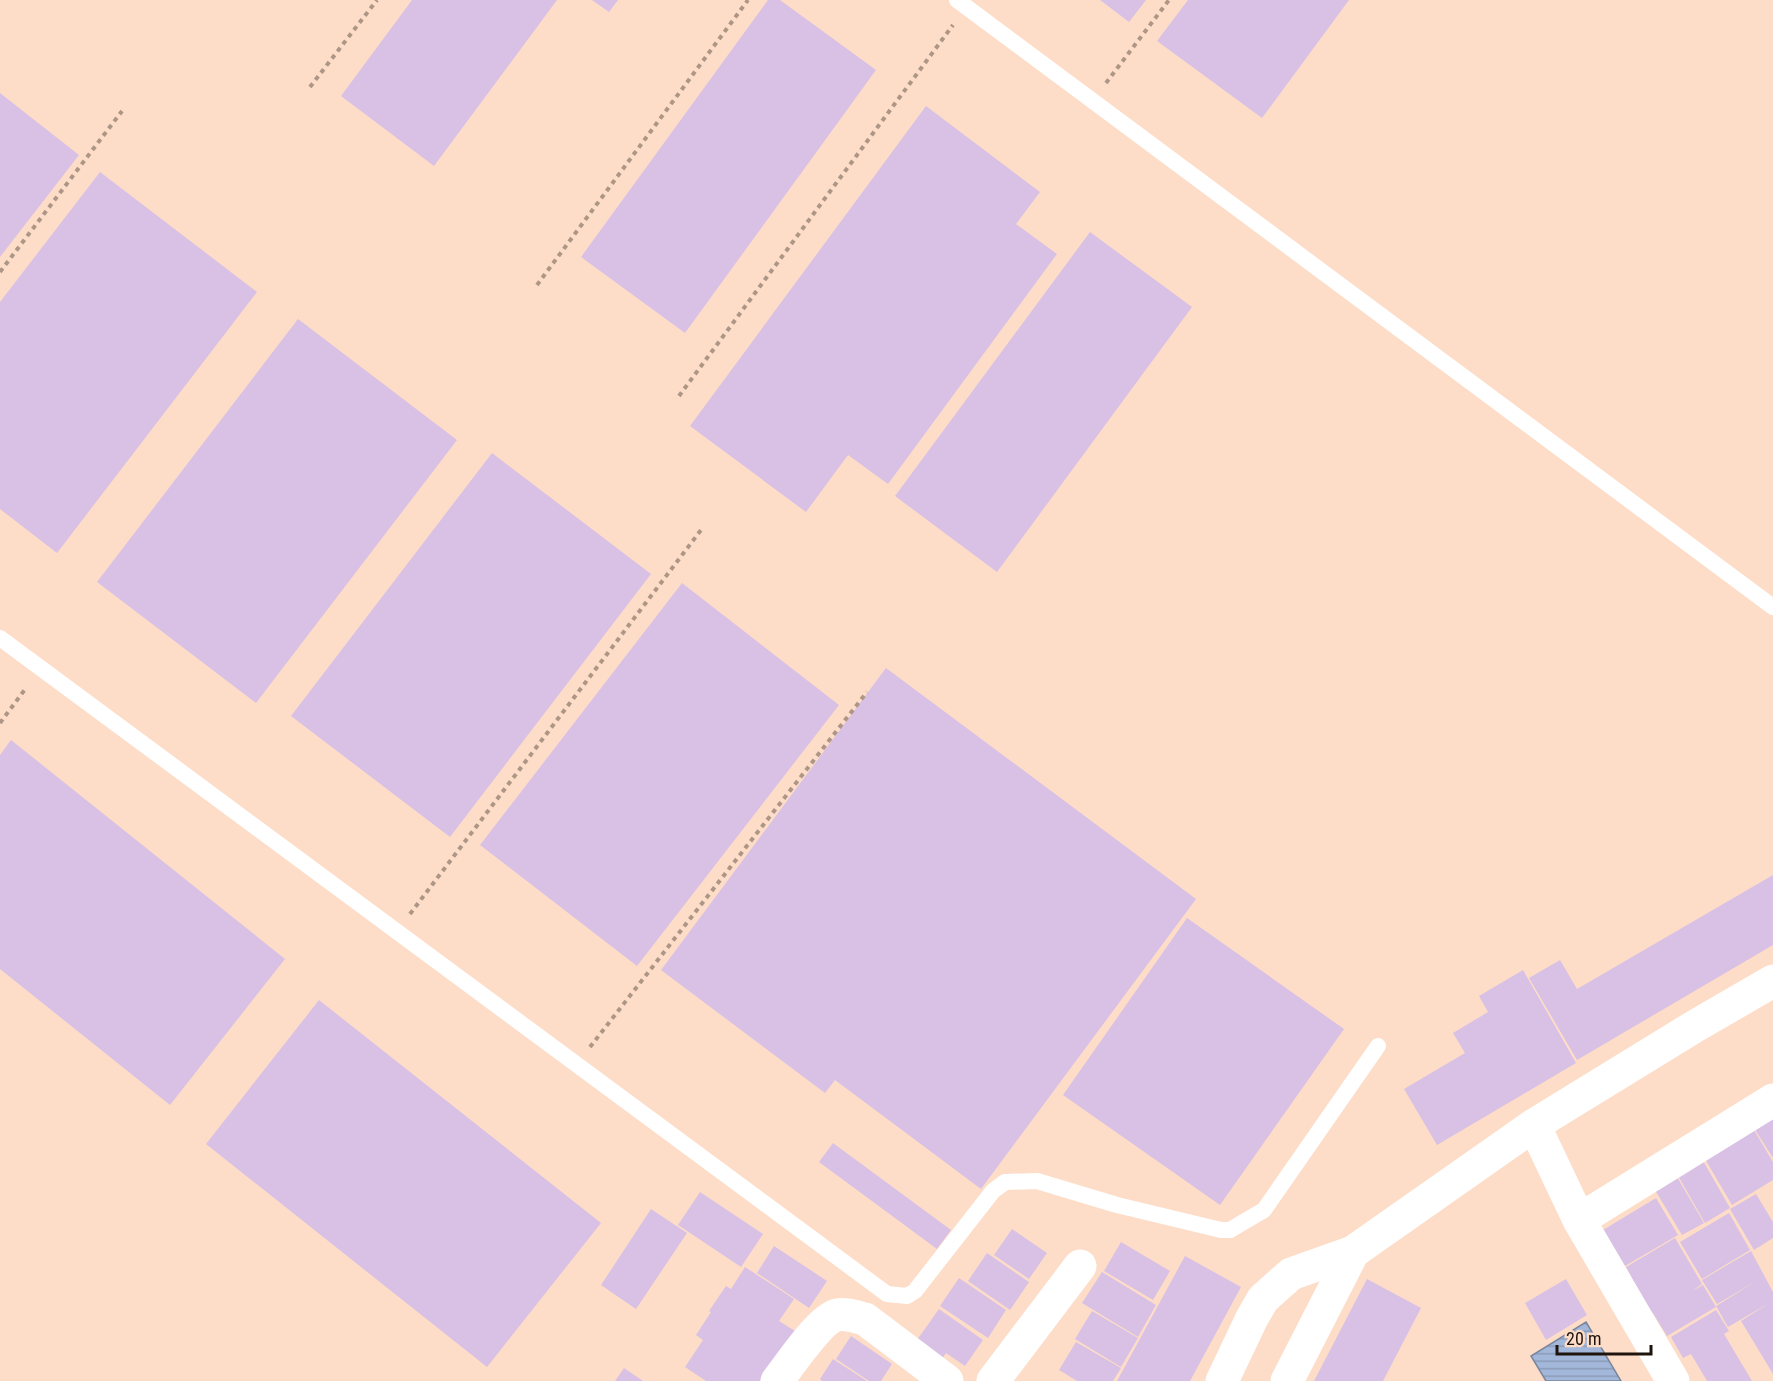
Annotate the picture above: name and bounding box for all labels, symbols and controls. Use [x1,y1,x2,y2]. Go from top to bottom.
scale bar [1557,1318,1652,1356]
text: 20 m [1566,1328,1601,1349]

